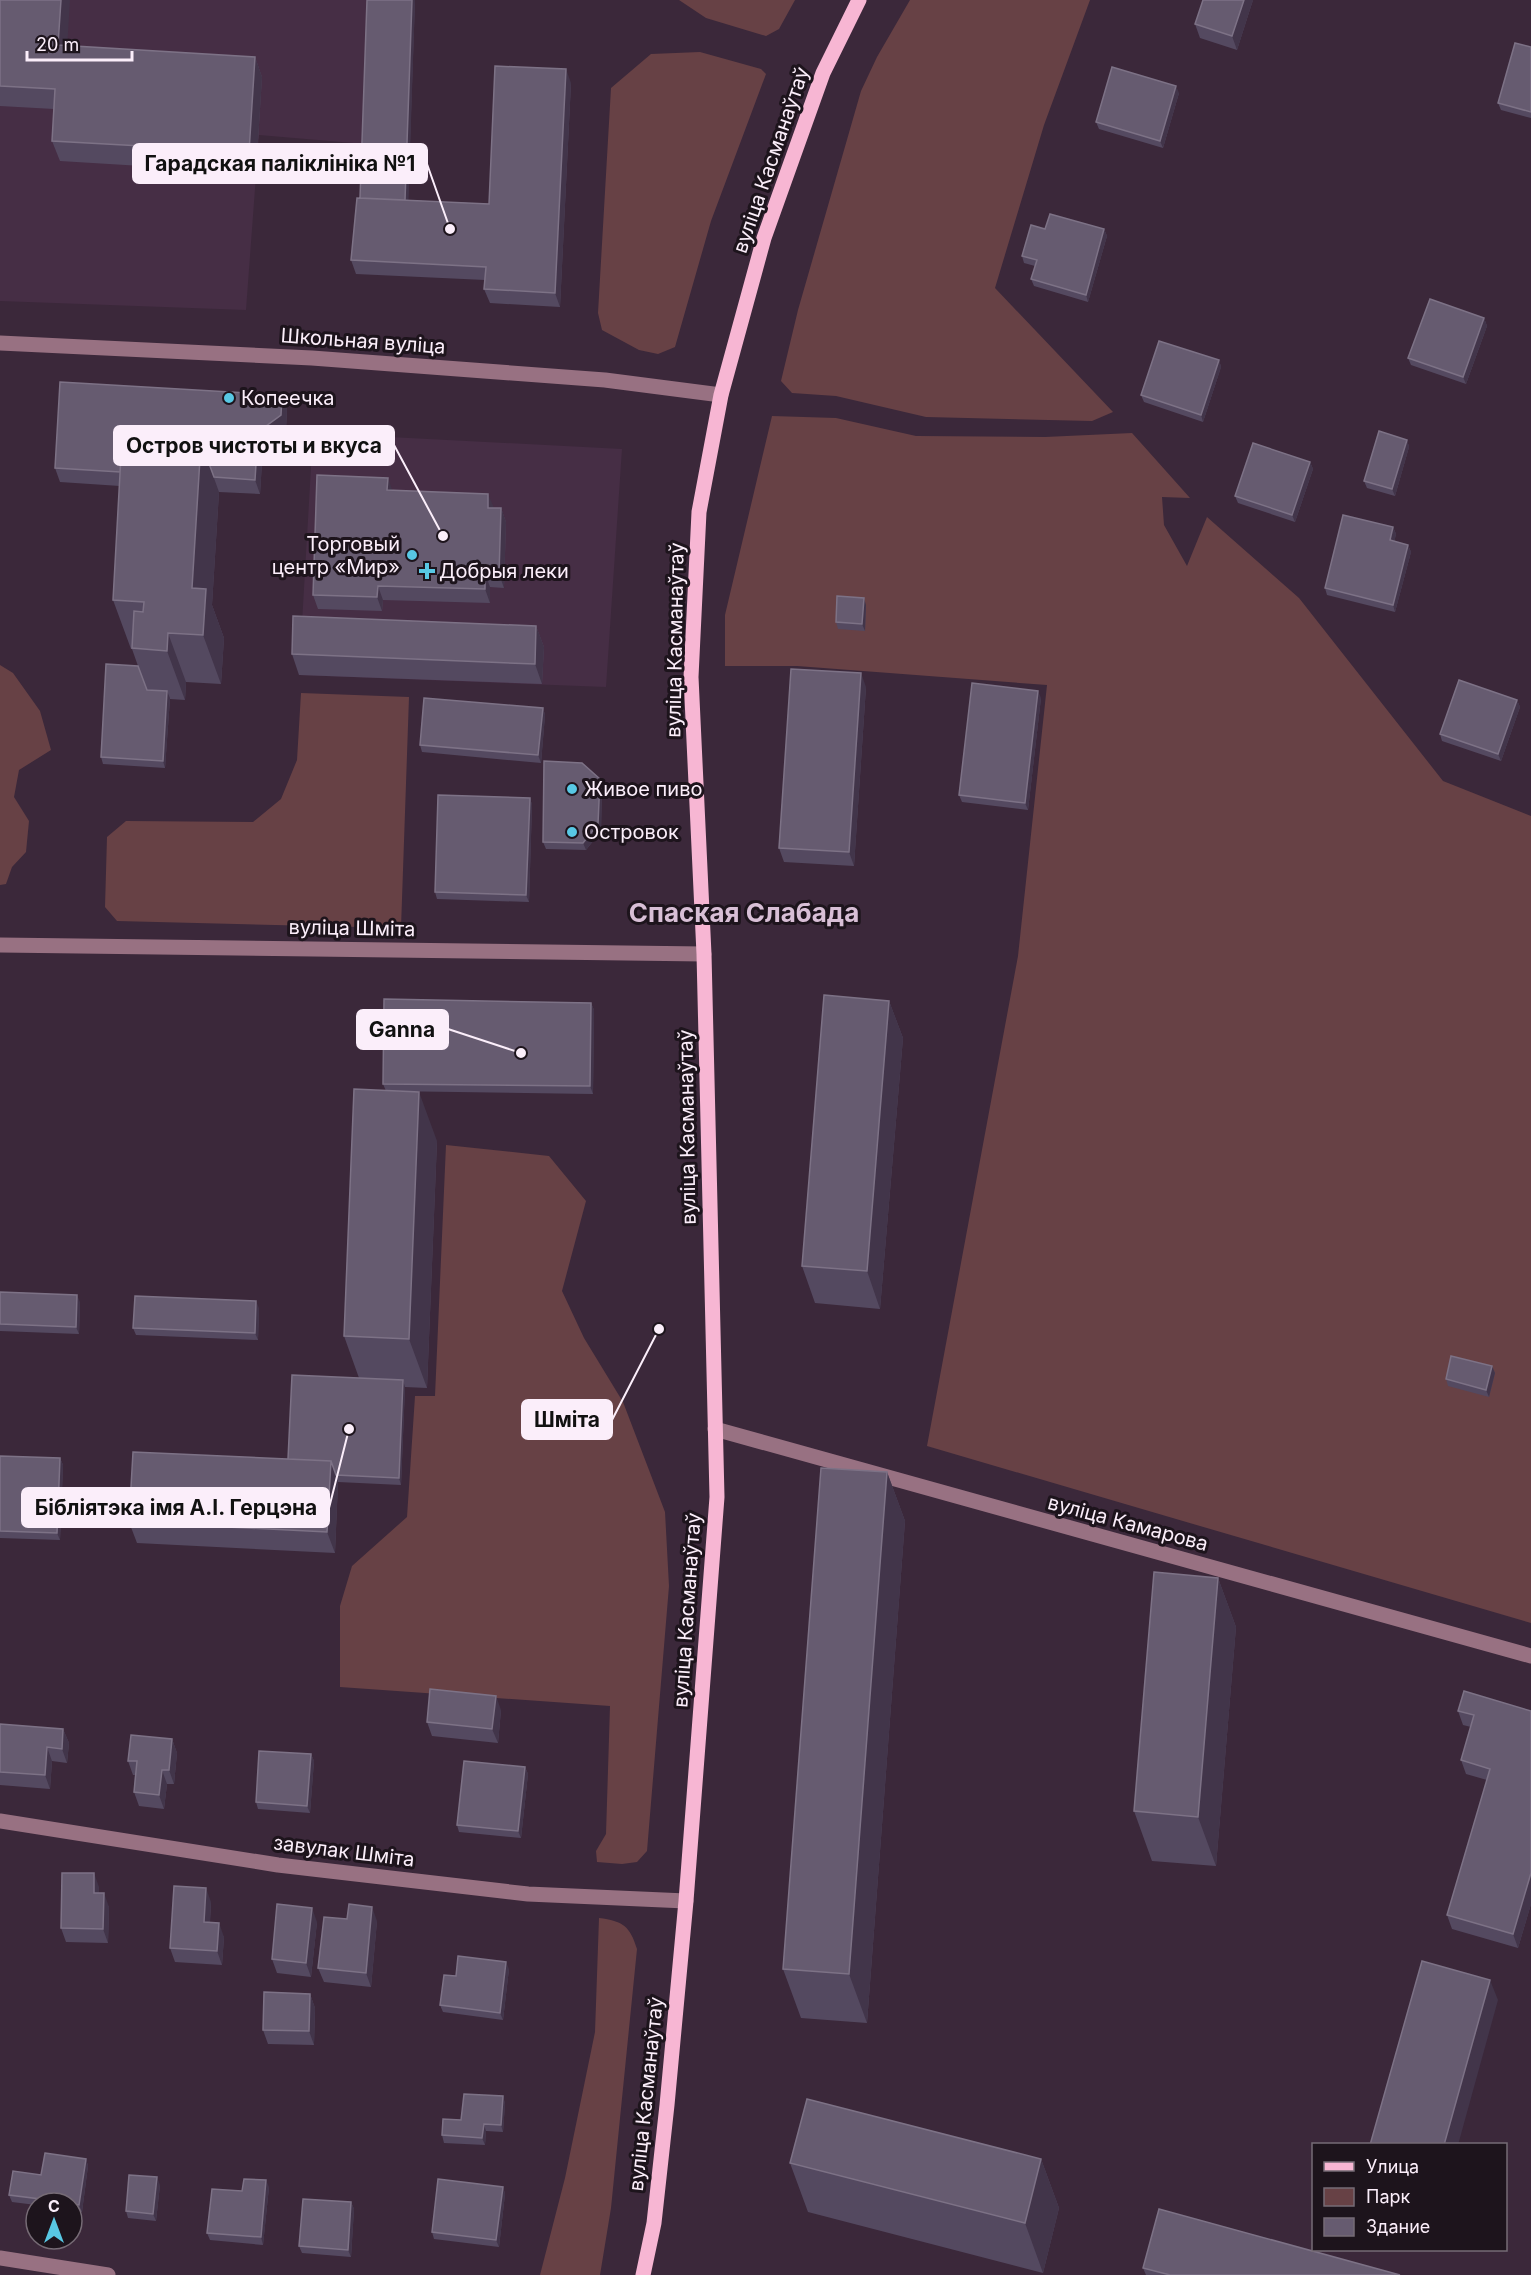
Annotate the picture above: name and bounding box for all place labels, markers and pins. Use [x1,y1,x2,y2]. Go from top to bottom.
callout: Гарадская паліклініка №1 [133,144,427,183]
place label: Копеечка [241,386,335,410]
marker: Копеечка [222,391,236,405]
callout: Остров чистоты и вкуса [114,426,394,465]
place label: Торговый центр «Мир» [272,532,400,579]
marker: Торговый центр «Мир» [405,548,419,562]
place label: Добрыя леки [439,559,569,583]
marker: Добрыя леки [420,564,434,578]
place label: Живое пиво [584,777,702,801]
marker: Живое пиво [565,782,579,796]
place label: Островок [584,820,679,844]
marker: Островок [565,825,579,839]
callout: Ganna [357,1010,448,1049]
callout: Шміта [522,1400,612,1439]
callout: Бібліятэка імя А.І. Герцэна [22,1488,329,1527]

